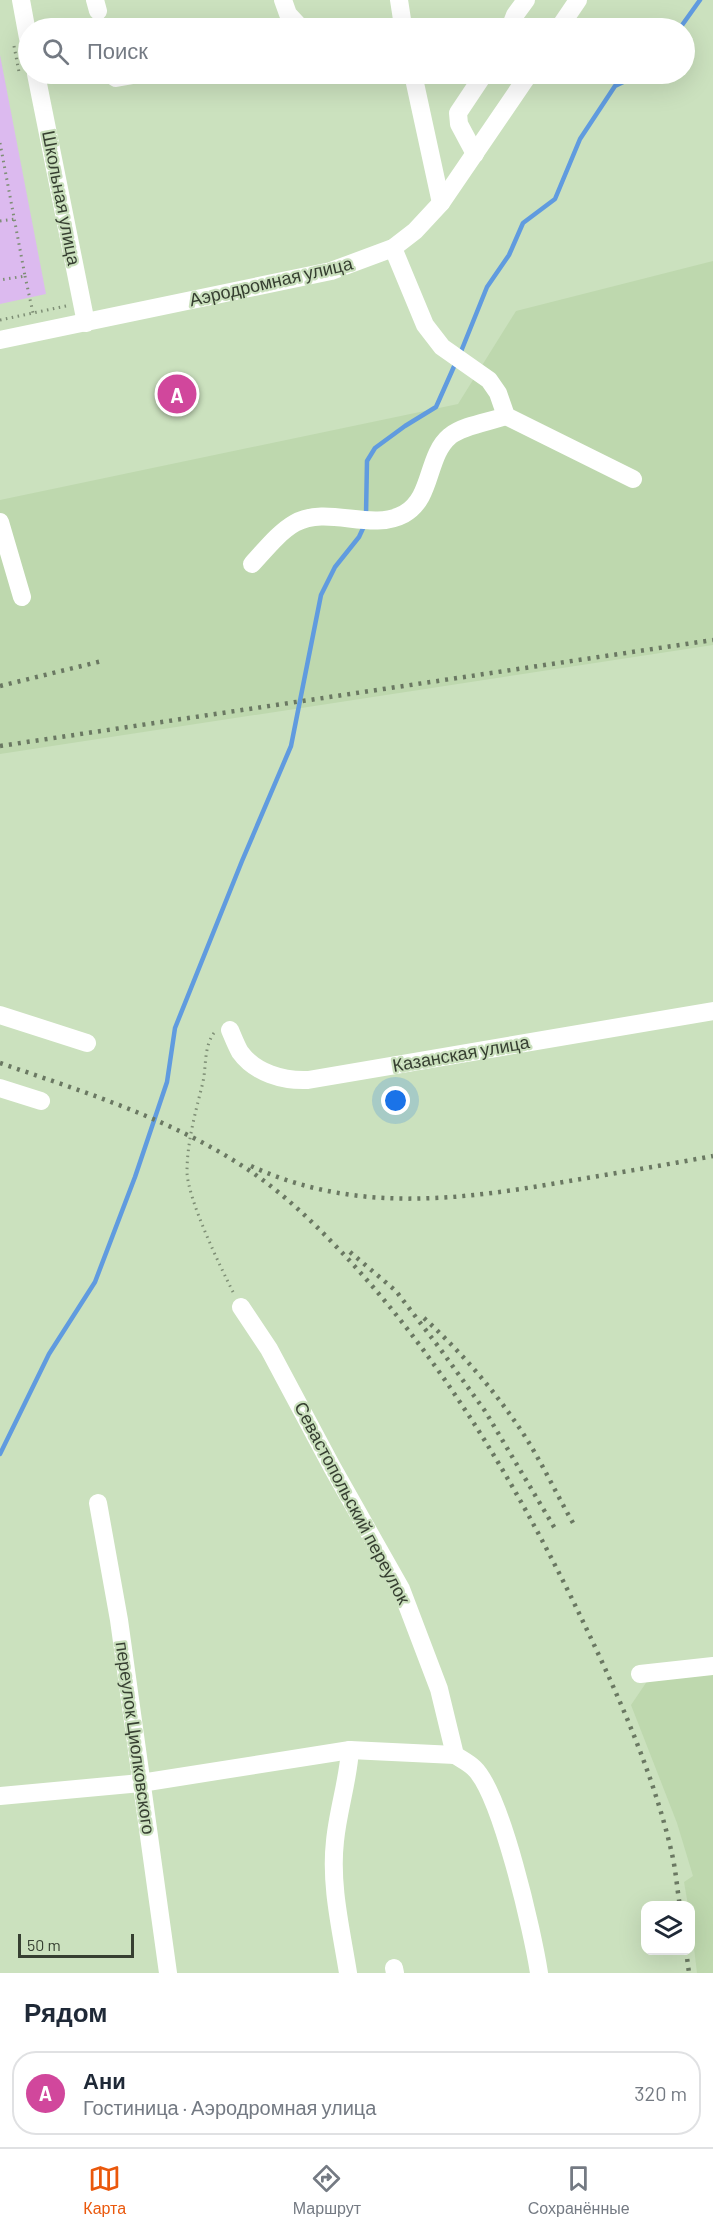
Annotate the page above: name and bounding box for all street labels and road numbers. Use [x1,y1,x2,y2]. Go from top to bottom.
street label: Школьная улица [38,129,86,268]
street label: Аэродромная улица [187,251,356,311]
street label: Казанская улица [391,1030,532,1076]
street label: Севастопольский переулок [290,1398,416,1608]
street label: переулок Циолковского [112,1640,160,1836]

